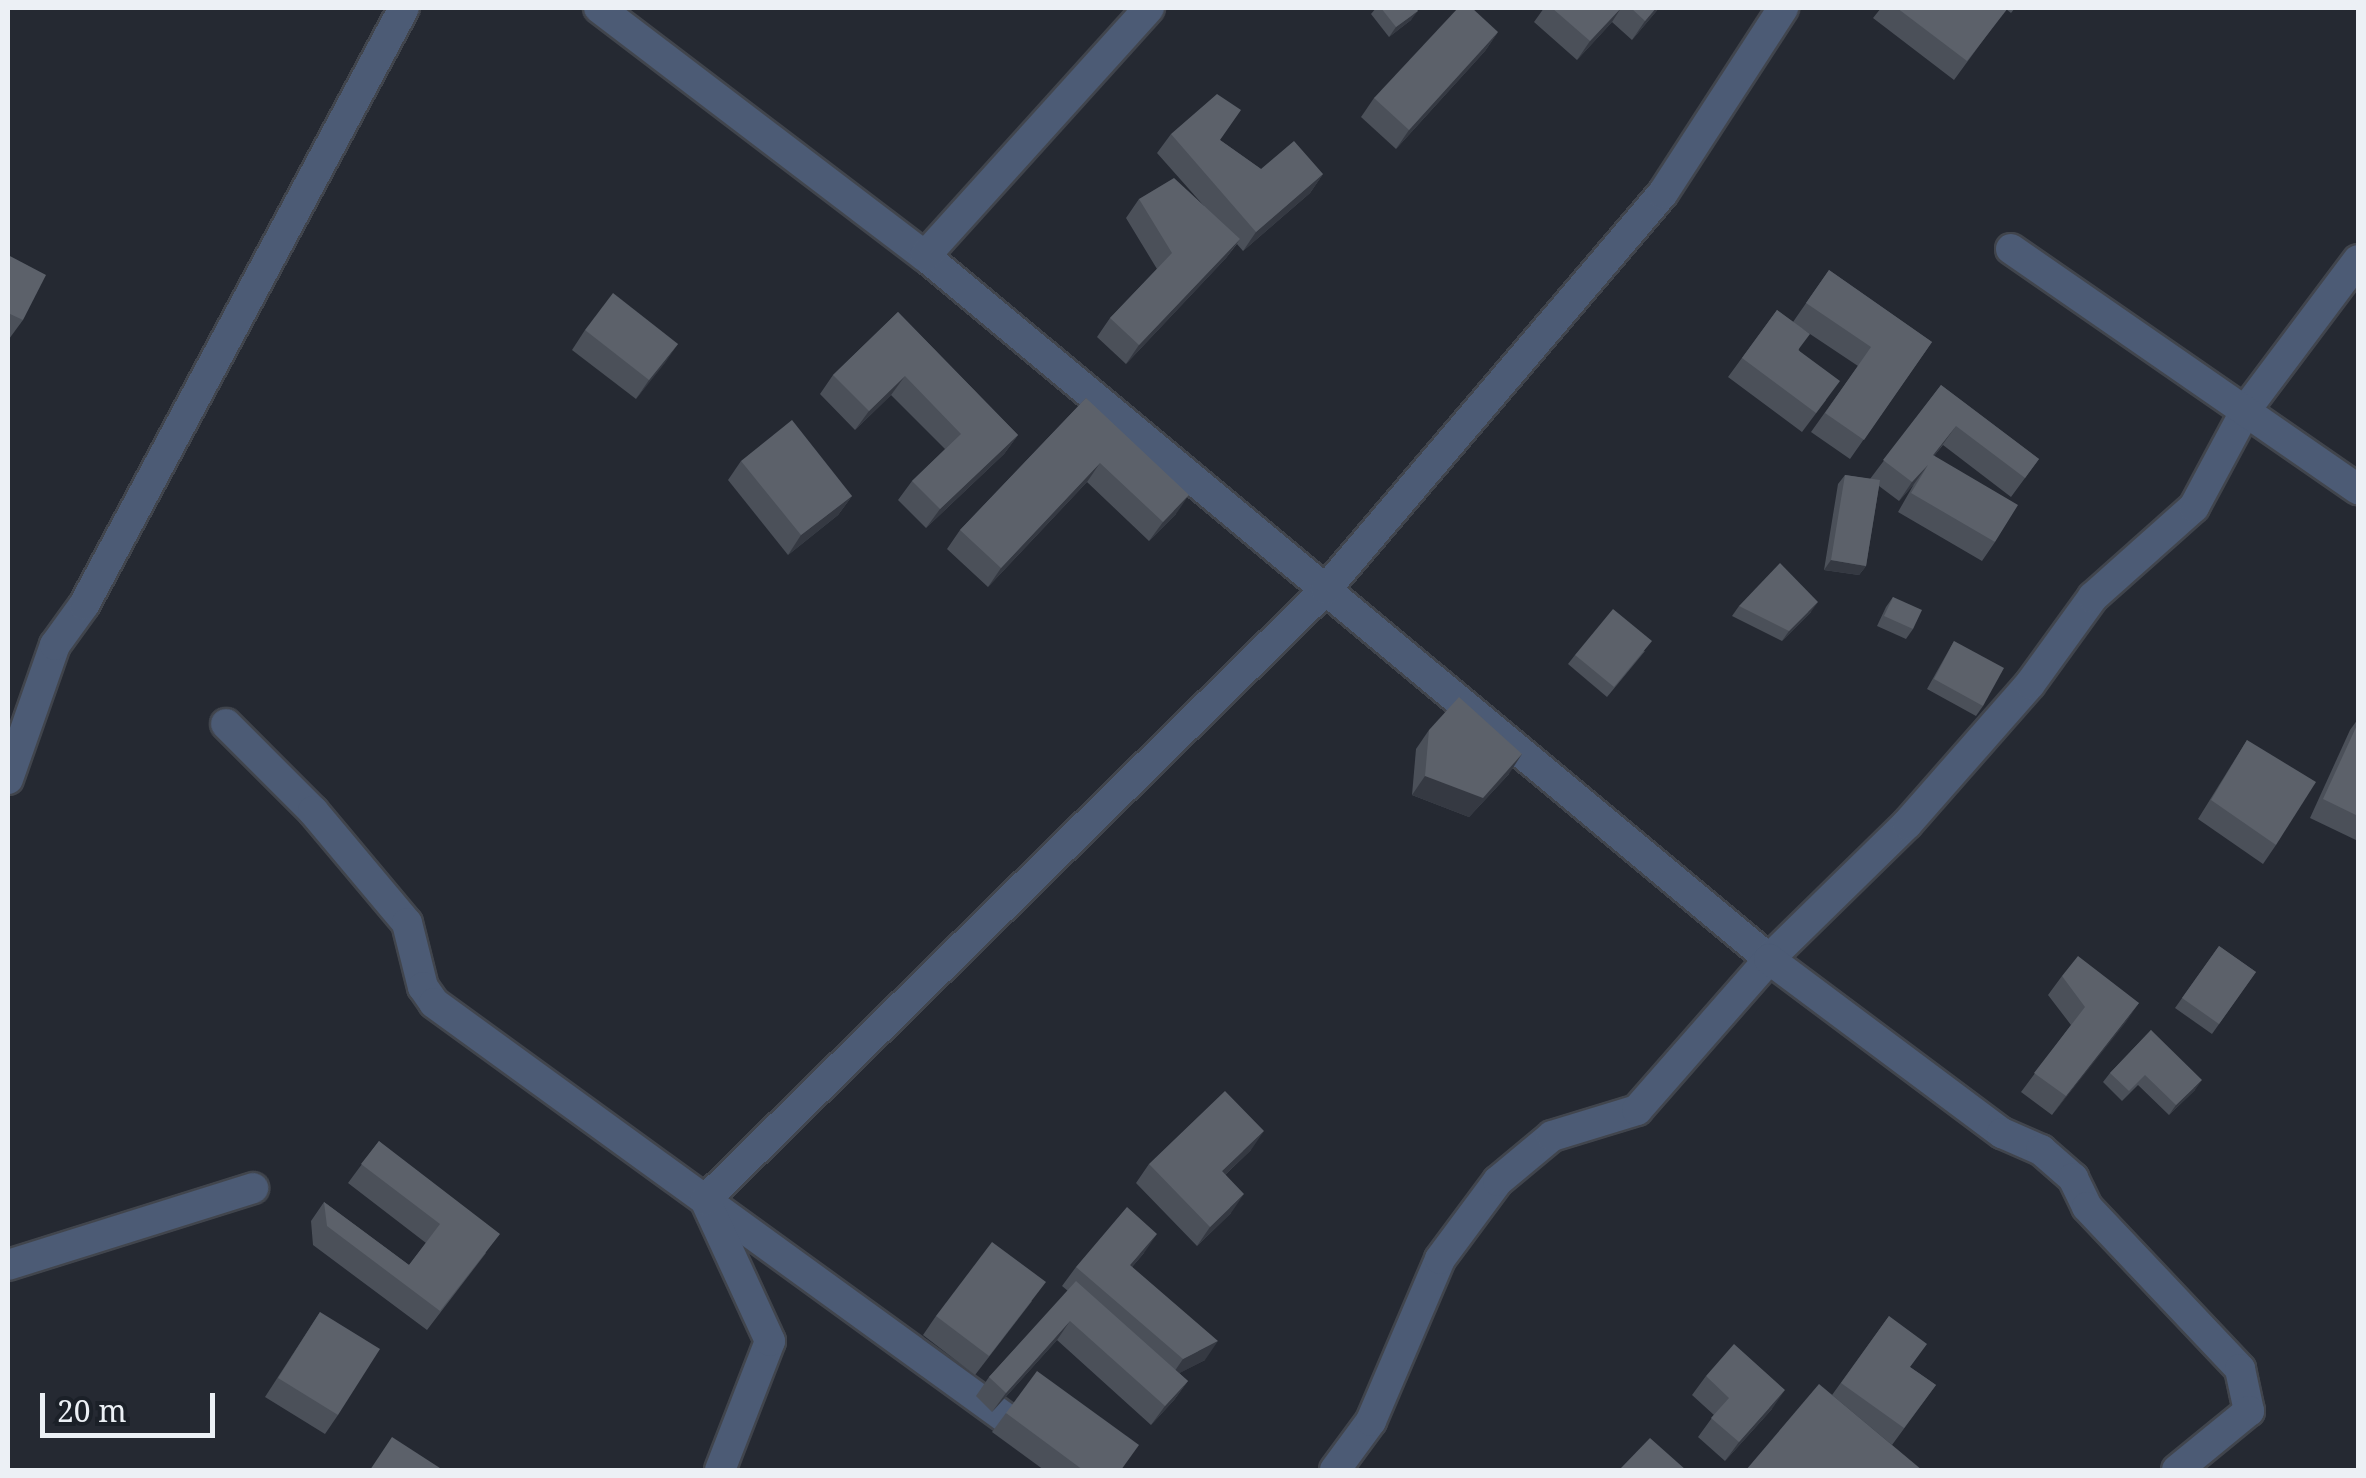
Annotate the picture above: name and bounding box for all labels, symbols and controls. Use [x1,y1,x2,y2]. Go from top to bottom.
scale bar [45,1373,220,1435]
text: 20 m [57,1390,127,1431]

